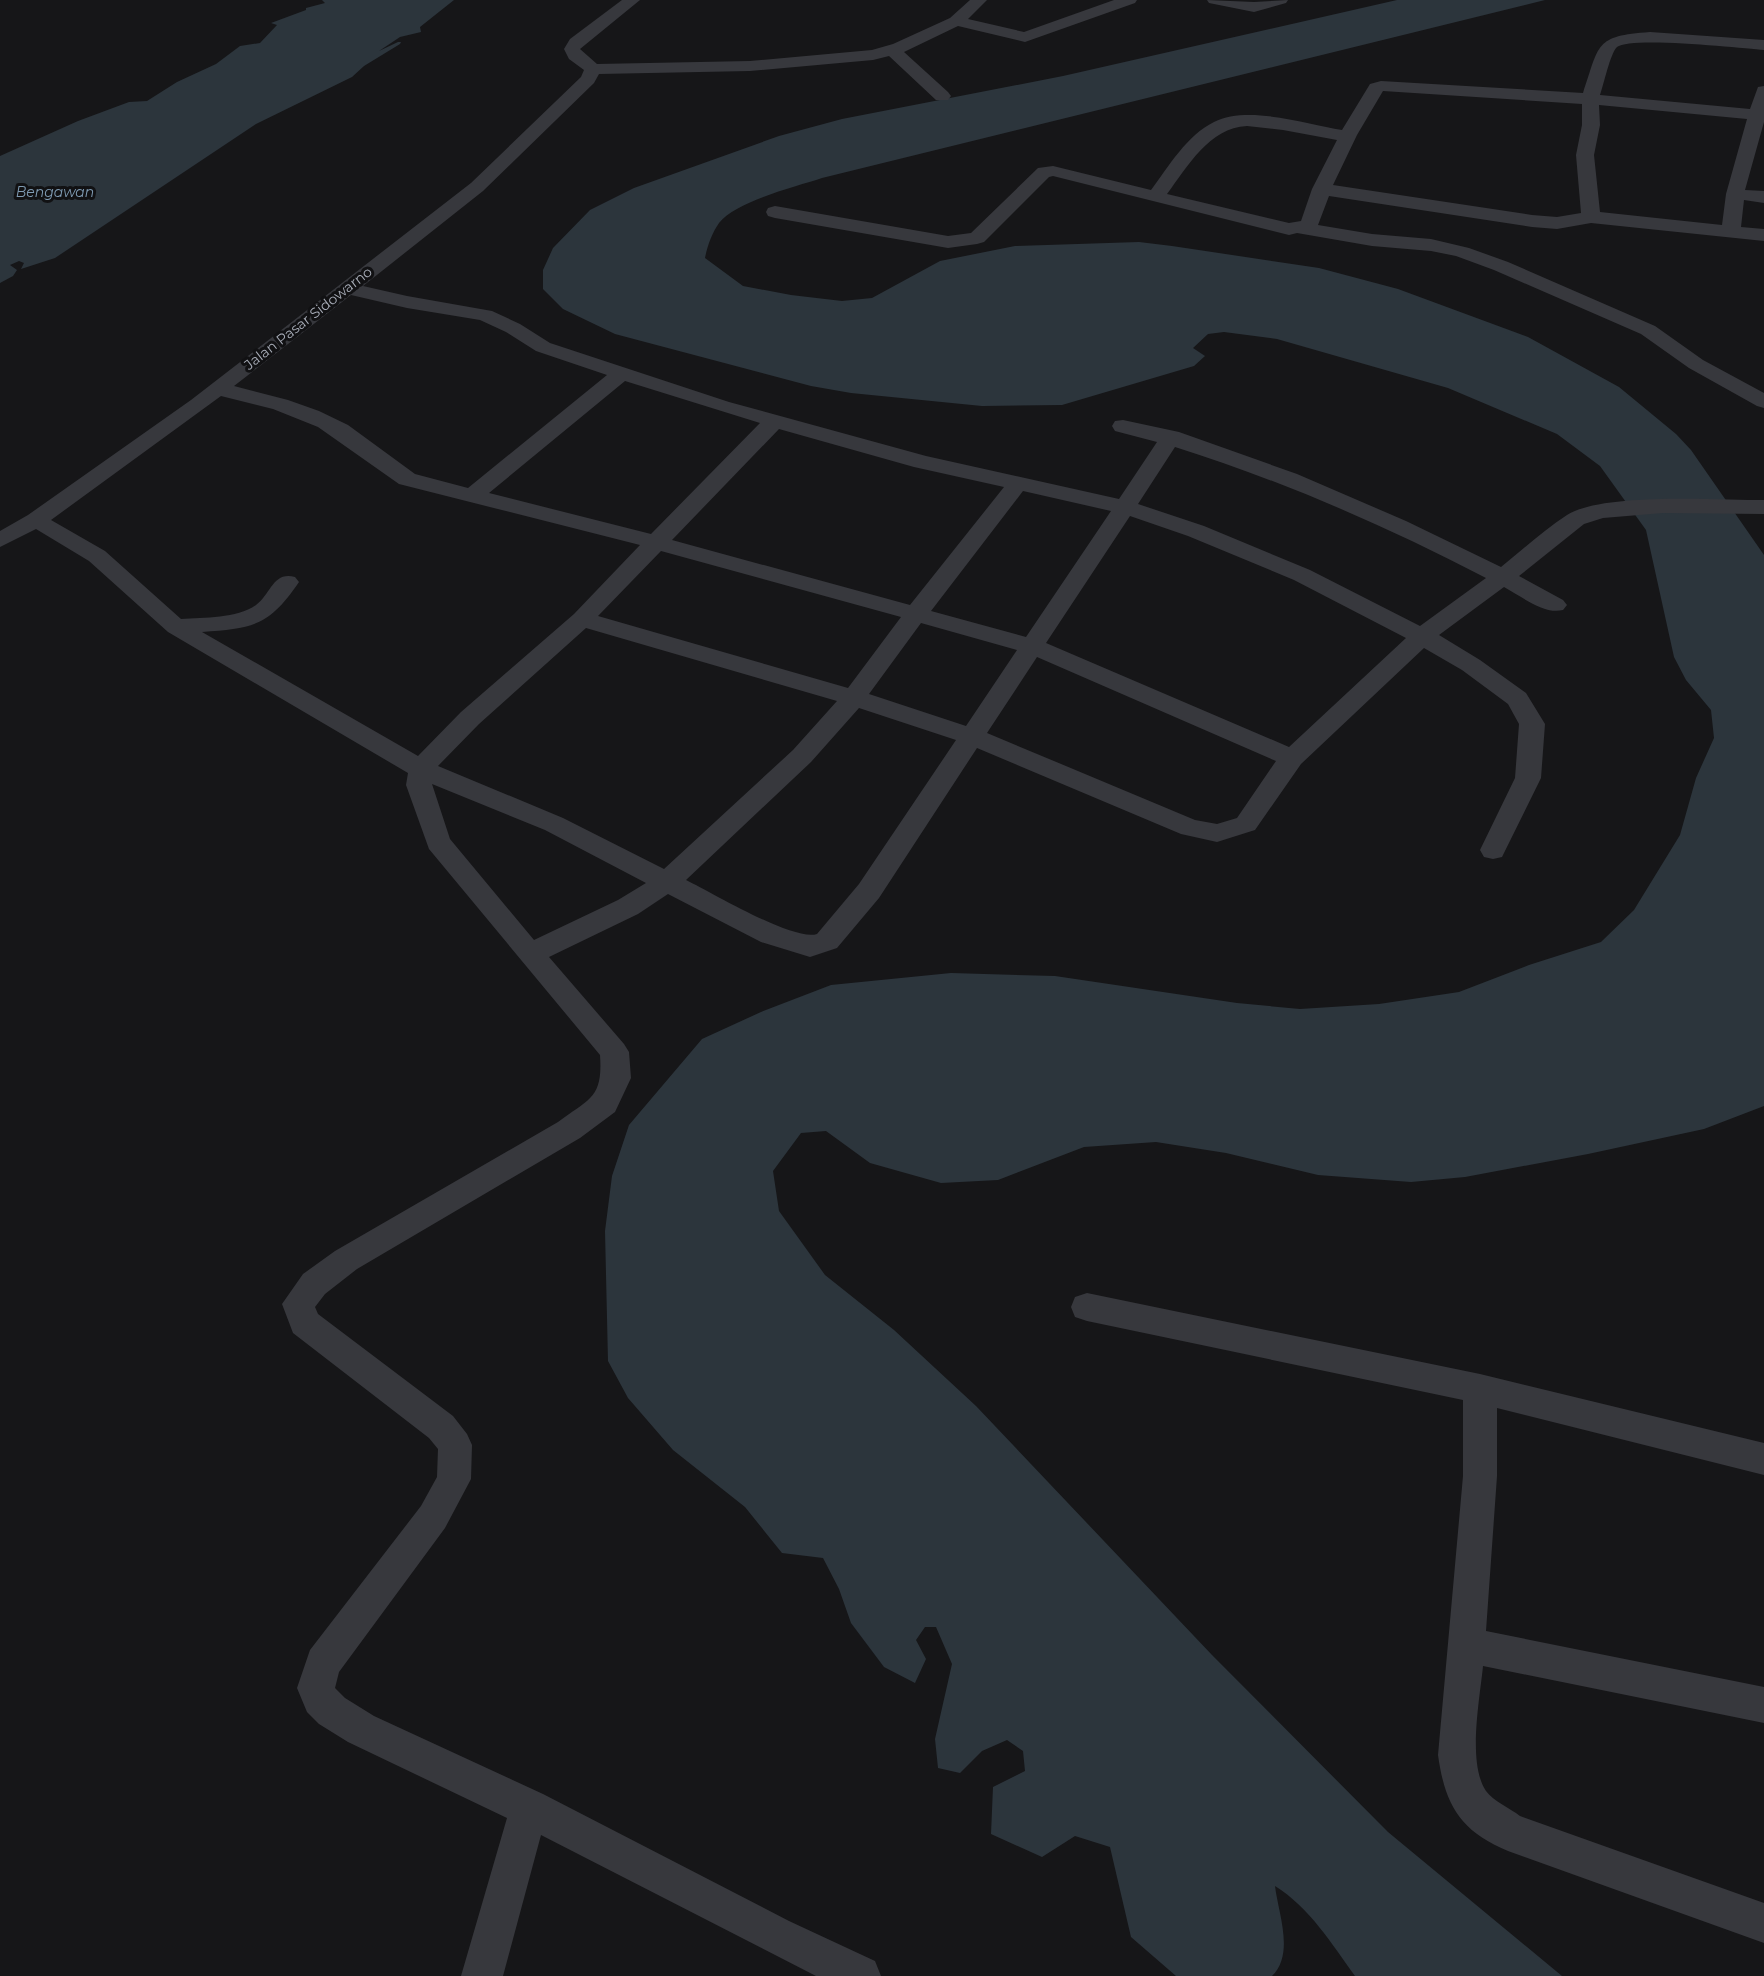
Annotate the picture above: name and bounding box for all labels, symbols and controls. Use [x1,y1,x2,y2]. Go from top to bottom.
water label: Bengawan [16,183,94,201]
street label: Jalan Pasar Sidowarno [240,262,376,374]

